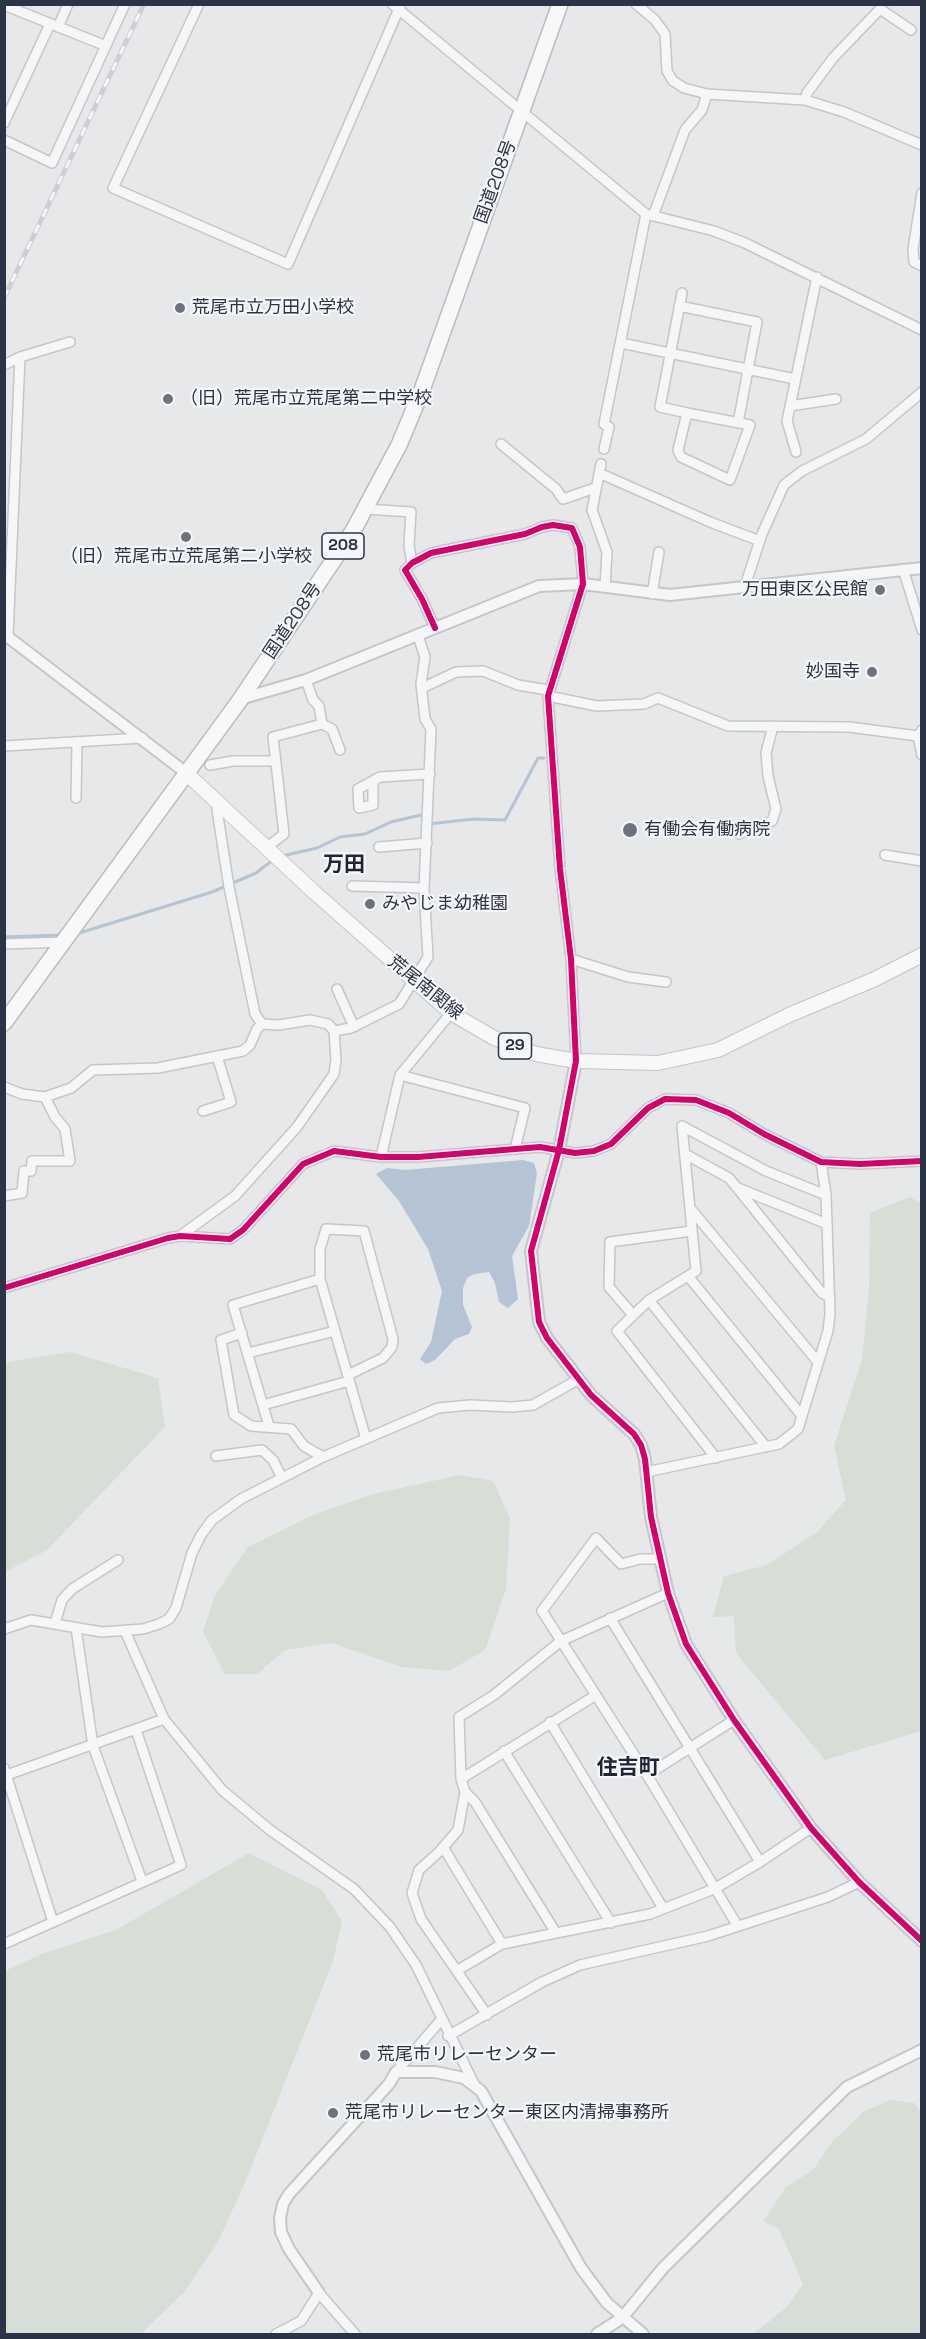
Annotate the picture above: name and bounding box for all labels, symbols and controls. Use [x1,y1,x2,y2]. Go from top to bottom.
street label: 国道208号 [471,137,521,227]
place label: 荒尾市立万田小学校 [192,297,354,319]
marker: 荒尾市立万田小学校 [173,301,187,315]
place label: （旧）荒尾市立荒尾第二中学校 [180,388,432,410]
marker: （旧）荒尾市立荒尾第二中学校 [161,392,175,406]
marker: （旧）荒尾市立荒尾第二小学校 [179,530,193,544]
road number: 208 [322,533,364,559]
place label: （旧）荒尾市立荒尾第二小学校 [60,546,312,568]
street label: 国道208号 [260,579,326,663]
place label: 万田東区公民館 [742,579,868,601]
marker: 万田東区公民館 [873,583,887,597]
place label: 妙国寺 [806,661,860,683]
marker: 妙国寺 [865,665,879,679]
place label: 有働会有働病院 [644,819,770,841]
marker: 有働会有働病院 [621,821,639,839]
district label: 万田 [323,852,365,878]
place label: みやじま幼稚園 [382,893,508,915]
marker: みやじま幼稚園 [363,897,377,911]
street label: 荒尾南関線 [383,951,467,1025]
road number: 29 [498,1033,532,1059]
district label: 住吉町 [597,1755,659,1781]
place label: 荒尾市リレーセンター [377,2044,557,2066]
marker: 荒尾市リレーセンター [358,2048,372,2062]
place label: 荒尾市リレーセンター東区内清掃事務所 [345,2102,669,2124]
marker: 荒尾市リレーセンター東区内清掃事務所 [326,2106,340,2120]

